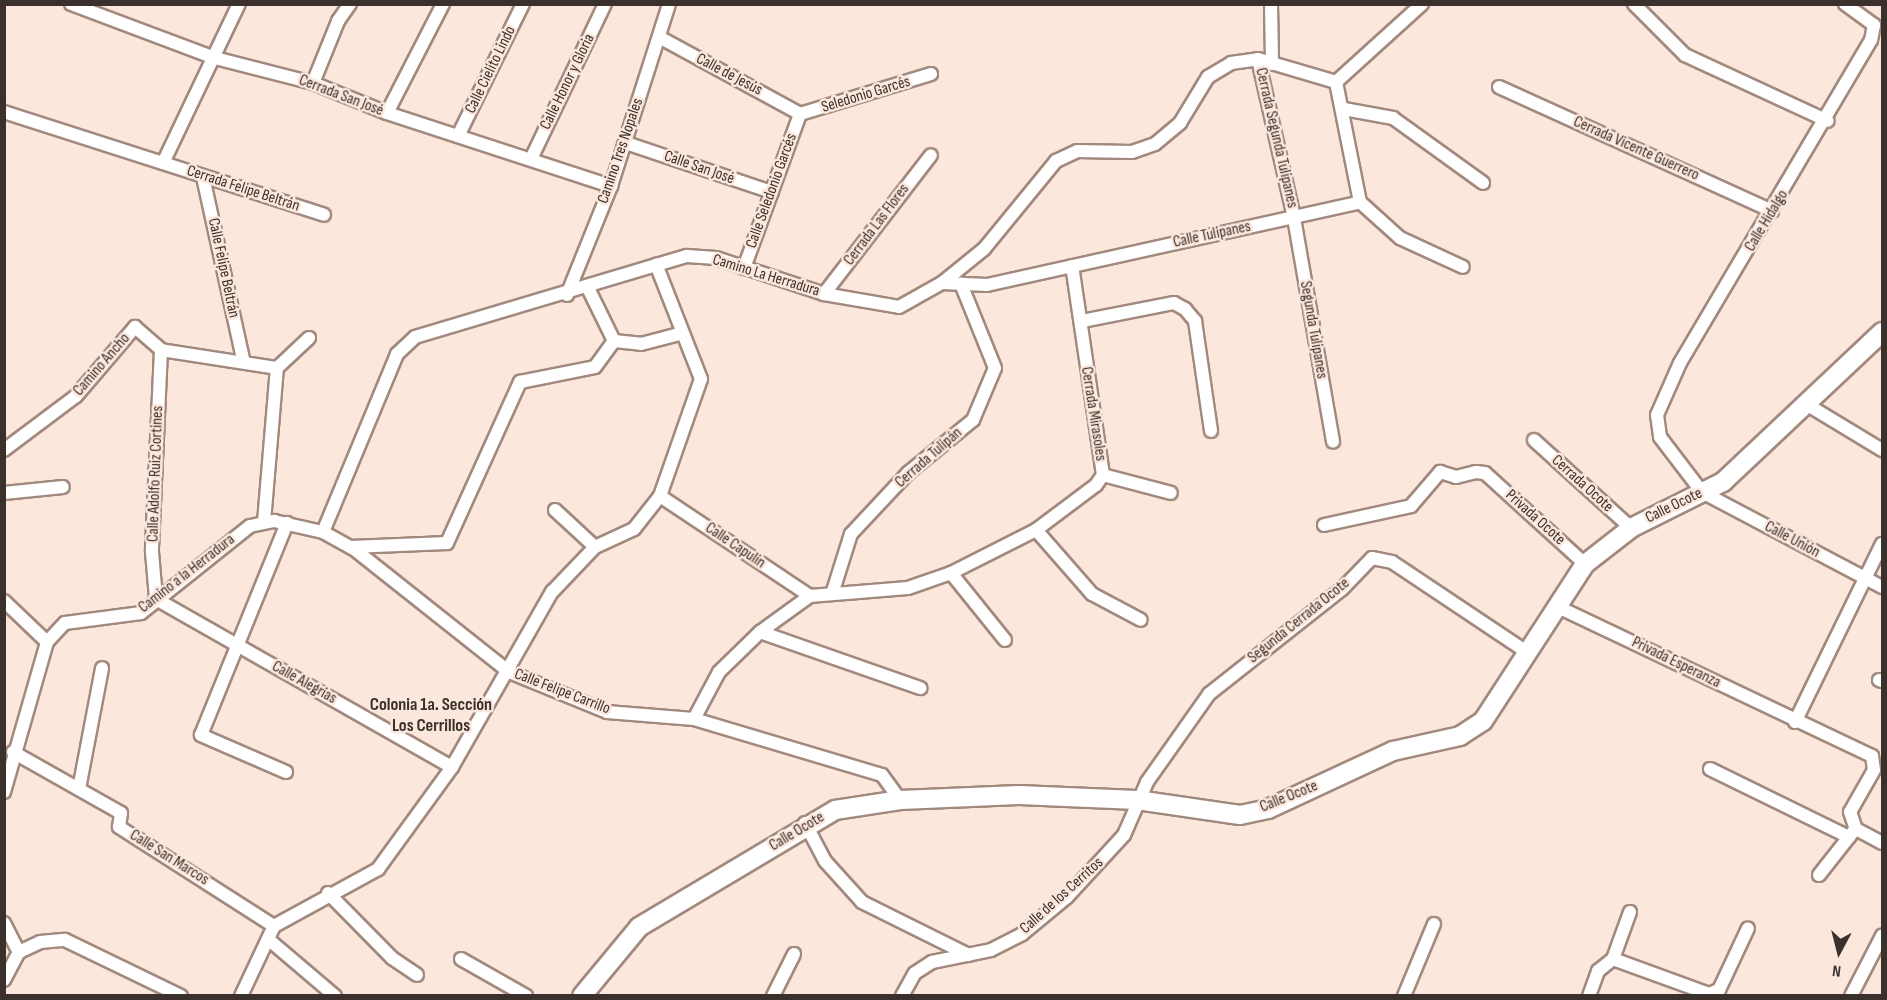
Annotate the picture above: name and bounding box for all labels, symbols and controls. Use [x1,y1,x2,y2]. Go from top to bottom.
street label: Calle Cielito Lindo [462,23,520,117]
street label: Calle Honor y Gloria [537,31,599,133]
street label: Calle de Jesús [693,50,765,100]
street label: Cerrada Segunda Tulipanes [1251,66,1301,210]
street label: Cerrada San José [296,71,386,121]
street label: Seledonio Garcés [819,72,913,118]
street label: Camino Tres Nopales [594,96,648,206]
street label: Cerrada Vicente Guerrero [1570,113,1702,185]
street label: Calle Seledonio Garcés [742,131,802,251]
street label: Calle San José [661,147,737,189]
street label: Cerrada Felipe Beltrán [184,162,302,216]
street label: Cerrada Las Flores [840,180,914,270]
street label: Calle Hidalgo [1741,187,1793,255]
street label: Calle Felipe Beltrán [203,216,243,320]
street label: Calle Tulipanes [1172,217,1252,253]
street label: Camino La Herradura [710,251,822,301]
street label: Segunda Tulipanes [1295,280,1331,380]
street label: Camino Ancho [70,330,134,400]
street label: Cerrada Mirasoles [1076,366,1110,462]
street label: Calle Adolfo Ruiz Cortines [144,406,168,542]
street label: Cerrada Tulipán [892,424,966,492]
street label: Cerrada Ocote [1547,451,1617,517]
street label: Calle Ocote [1643,484,1705,528]
street label: Privada Ocote [1501,486,1569,550]
street label: Calle Unión [1761,517,1823,563]
street label: Calle Capulín [701,519,769,573]
street label: Camino a la Herradura [135,530,239,618]
street label: Segunda Cerrada Ocote [1244,574,1354,668]
street label: Privada Esperanza [1628,633,1724,693]
street label: Calle Alegrías [268,657,340,709]
street label: Calle Felipe Carrillo [511,665,613,719]
district label: Colonia 1a. Sección Los Cerrillos [370,695,492,738]
street label: Calle Ocote [1257,777,1321,817]
street label: Calle Ocote [766,808,828,856]
street label: Calle San Marcos [126,826,212,890]
street label: Calle de los Cerritos [1016,854,1108,938]
north arrow [1809,922,1869,982]
text: N [1831,960,1842,980]

